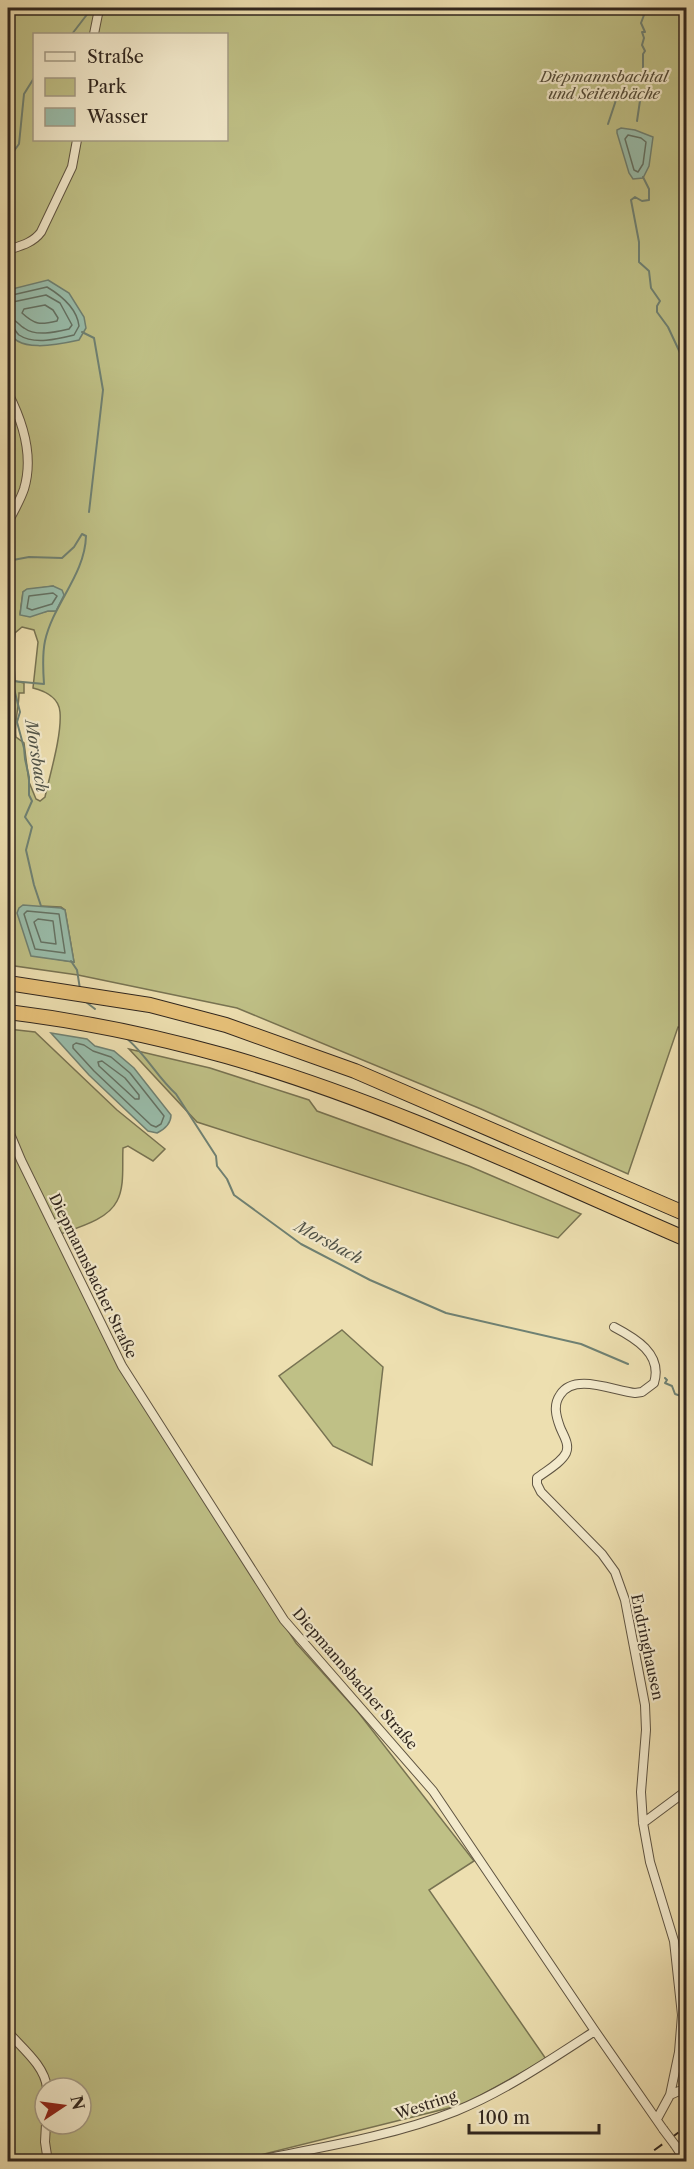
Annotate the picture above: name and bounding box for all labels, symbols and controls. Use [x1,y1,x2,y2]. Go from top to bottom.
legend [33,33,228,141]
text: Straße [87,46,144,68]
park label: Diepmannsbachtal und Seitenbäche [539,67,670,103]
text: Park [87,76,128,98]
text: Wasser [86,106,148,128]
water label: Morsbach [21,716,53,794]
street label: Diepmannsbacher Straße [45,1190,142,1362]
water label: Morsbach [290,1215,366,1268]
street label: Endringhausen [627,1592,668,1702]
street label: Diepmannsbacher Straße [289,1604,422,1753]
north arrow [33,2076,93,2136]
street label: Westring [392,2086,459,2124]
text: N [66,2094,89,2112]
scale bar [469,2097,600,2135]
text: 100 m [478,2107,530,2129]

